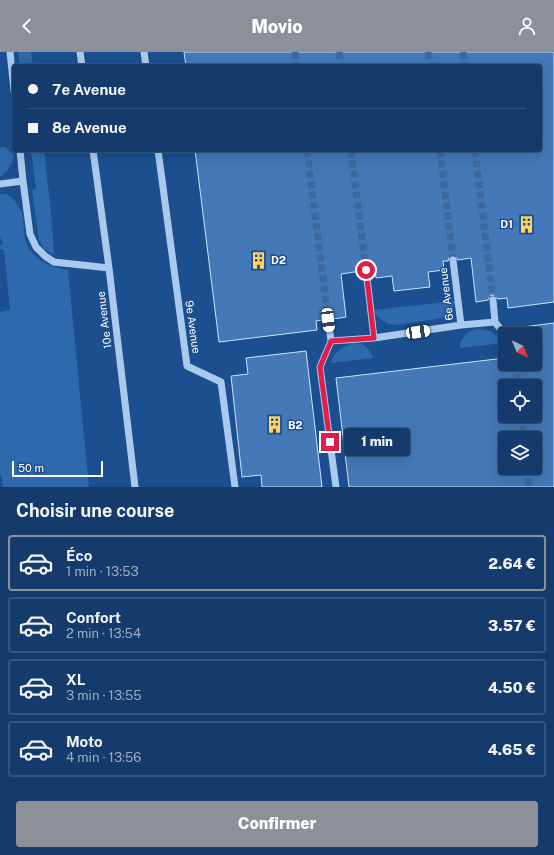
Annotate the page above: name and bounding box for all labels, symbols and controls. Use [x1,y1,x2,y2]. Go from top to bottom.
icon: back [16,15,38,37]
icon: person [516,15,538,37]
text: Movio [251,16,303,37]
text: 7e Avenue [52,81,126,98]
text: 8e Avenue [52,119,127,136]
building icon: D1 [516,214,536,234]
place label: D1 [500,218,513,230]
building icon: D2 [248,250,268,270]
place label: D2 [271,254,286,266]
route start [357,261,375,279]
street label: 6e Avenue [437,267,455,321]
street label: 10e Avenue [95,291,113,349]
street label: 9e Avenue [183,300,203,354]
car [321,307,335,333]
car [405,324,431,340]
north arrow [498,327,542,371]
map controls [498,327,542,475]
button: locate [498,379,542,423]
building icon: B2 [265,415,285,435]
place label: B2 [288,419,303,431]
callout: 1 min [344,428,410,456]
button: layers [498,431,542,475]
route end [321,433,339,451]
text: 1 min [361,434,393,449]
scale bar [12,459,103,478]
text: 50 m [18,462,44,474]
text: Choisir une course [16,500,174,521]
icon: car [18,545,54,581]
text: Éco [66,547,92,564]
text: 2.64 € [488,555,536,572]
text: 1 min · 13:53 [66,564,139,579]
icon: car [18,607,54,643]
text: Confort [66,609,121,626]
text: 3.57 € [488,617,536,634]
text: 2 min · 13:54 [66,626,141,641]
icon: car [18,669,54,705]
text: XL [66,671,85,688]
text: 4.50 € [488,679,536,696]
text: 3 min · 13:55 [66,688,142,703]
icon: car [18,731,54,767]
text: Moto [66,733,103,750]
text: 4.65 € [488,741,536,758]
text: 4 min · 13:56 [66,750,141,765]
button: Confirmer [16,801,538,847]

